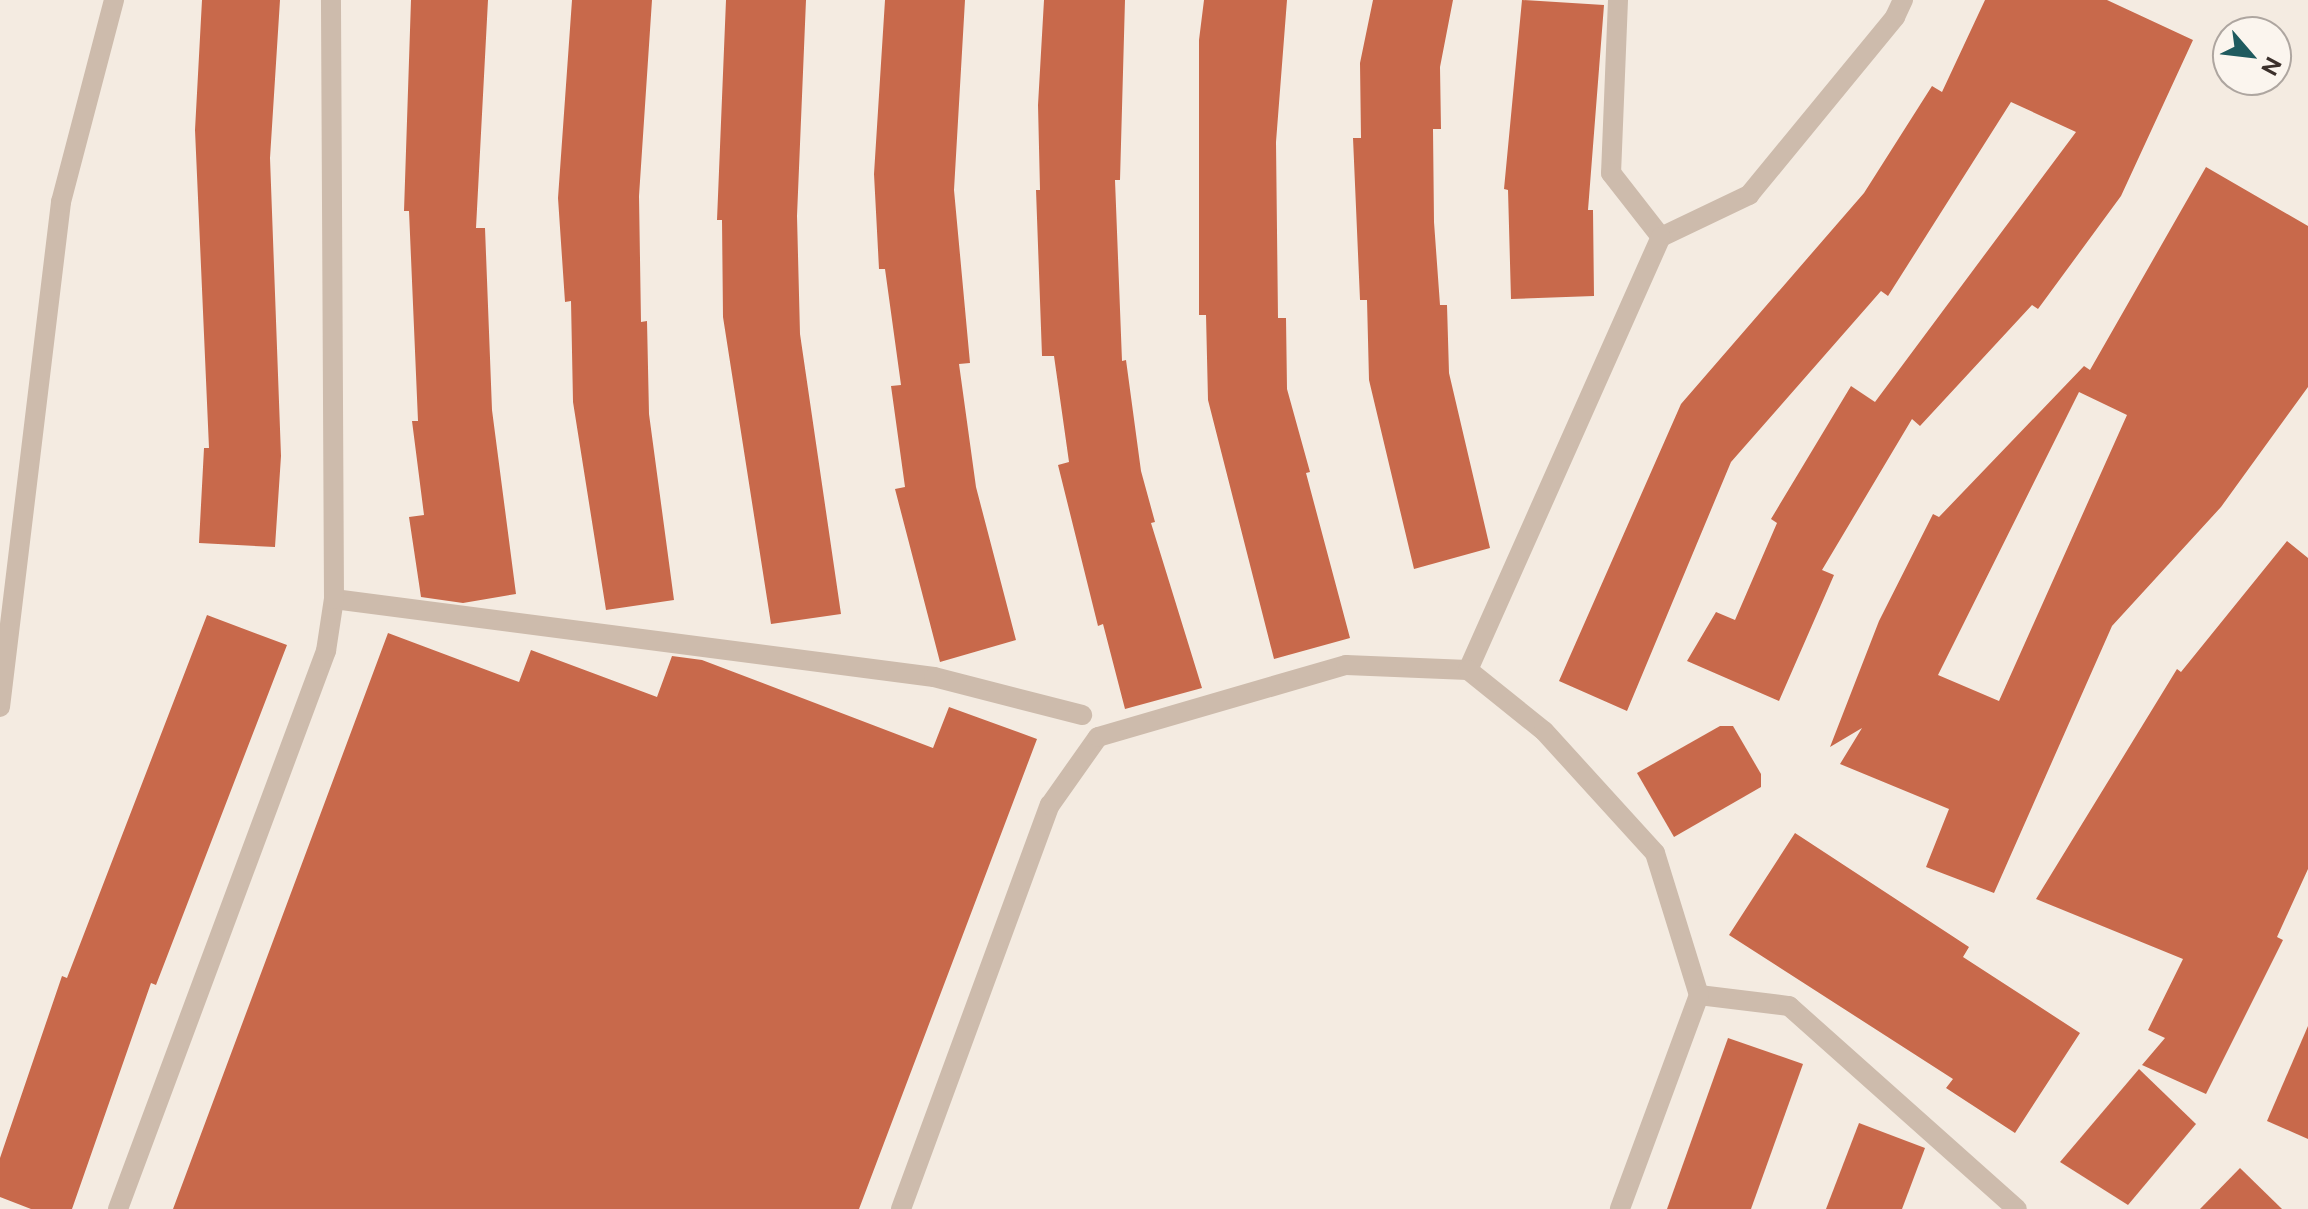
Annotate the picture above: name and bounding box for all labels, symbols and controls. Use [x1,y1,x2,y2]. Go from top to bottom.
north arrow [2212,16,2292,96]
text: N [2256,53,2287,80]

